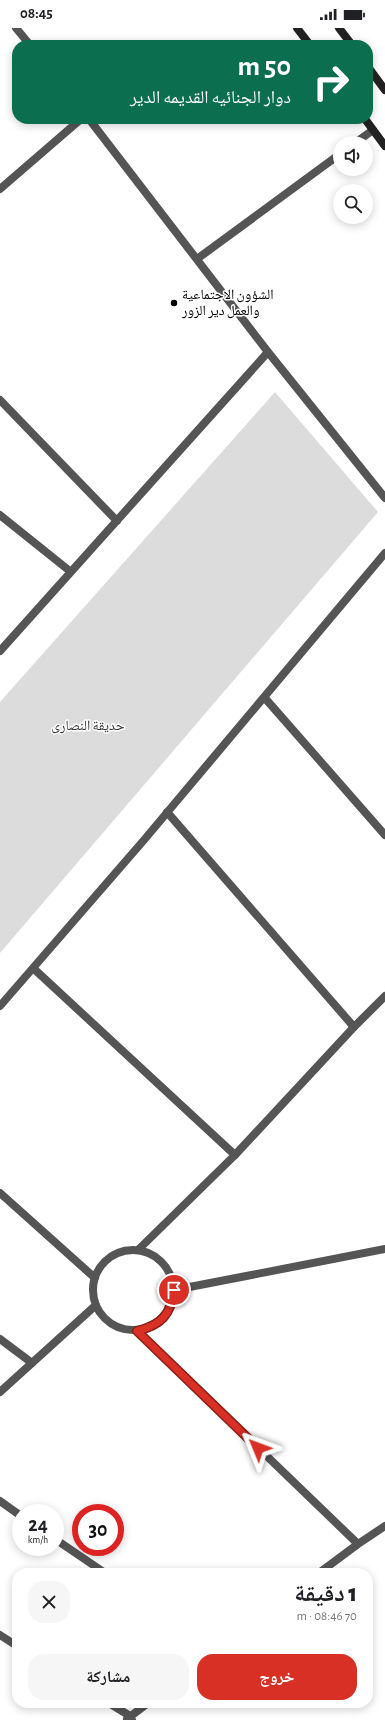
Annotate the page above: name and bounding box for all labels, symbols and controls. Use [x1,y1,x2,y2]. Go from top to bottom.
text: 08:45 [20,6,53,21]
text: 50 m [237,53,291,81]
icon: right [305,56,357,108]
text: دوار الجنائيه القديمه الدير [130,89,291,107]
map controls [333,136,373,224]
button: sound [333,136,373,176]
button: search [333,184,373,224]
place label: الشؤون الاجتماعية والعمل دير الزور [181,288,274,319]
marker: الشؤون الاجتماعية والعمل دير الزور [169,298,179,308]
park label: حديقة النصارى [51,719,125,734]
pin [157,1273,191,1307]
icon: arrive [163,1279,185,1301]
position arrow [237,1427,279,1469]
speed limit sign: 30 [72,1504,124,1556]
text: 24 [28,1515,48,1535]
text: km/h [28,1535,48,1545]
button: close [28,1581,70,1623]
text: 1 دقيقة [294,1582,357,1606]
text: 70 m · 08:46 [297,1610,357,1623]
button: مشاركة [28,1654,189,1700]
button: خروج [197,1654,357,1700]

